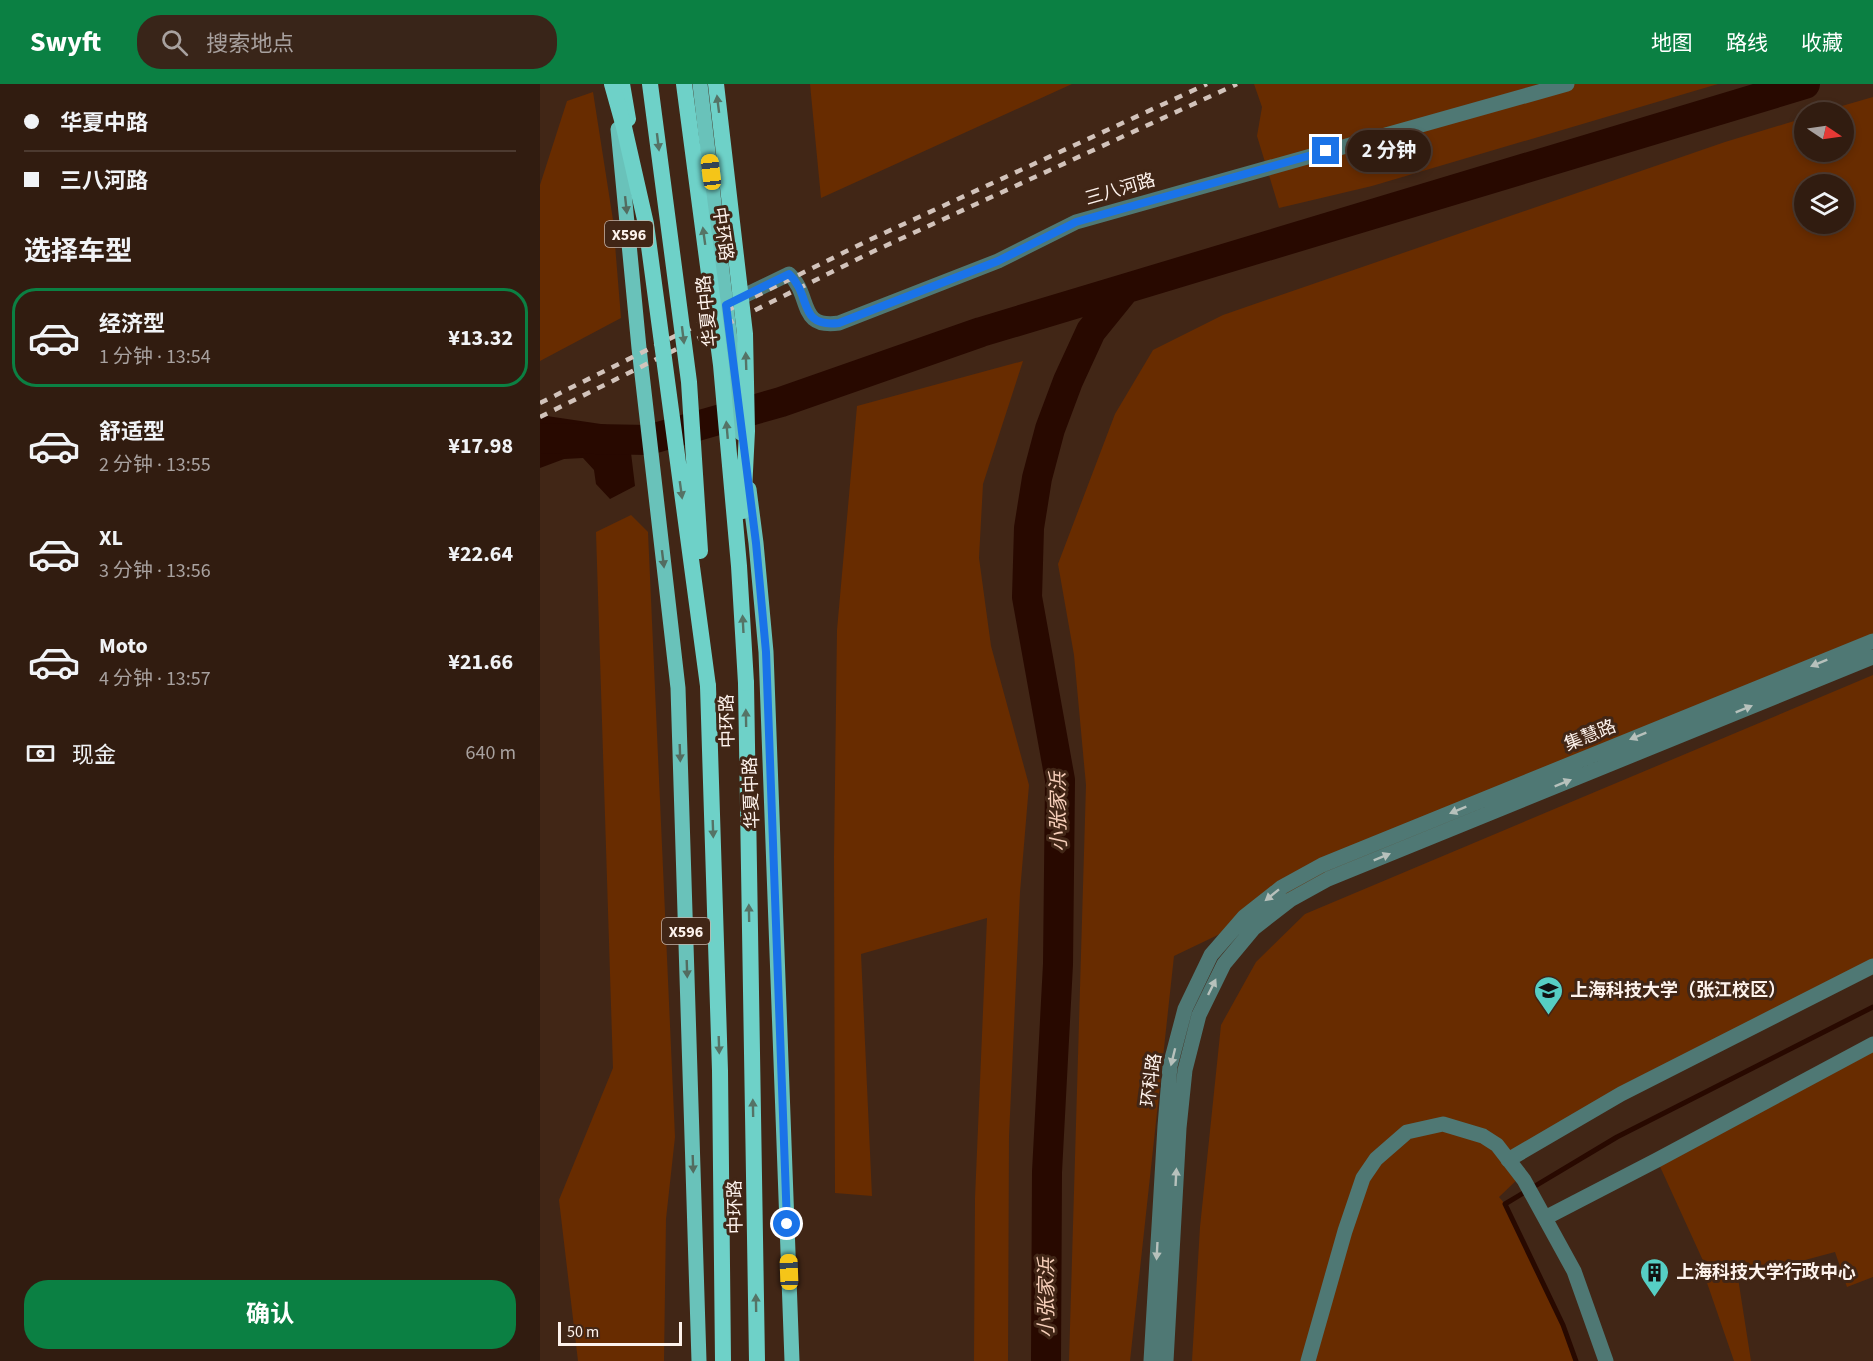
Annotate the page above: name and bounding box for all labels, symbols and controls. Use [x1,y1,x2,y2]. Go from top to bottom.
search box [137,15,557,69]
text: Swyft [30,22,101,62]
icon: search [158,26,191,59]
text: 搜索地点 [206,28,294,60]
text: 地图 [1651,28,1693,58]
text: 路线 [1726,28,1768,58]
text: 收藏 [1801,28,1843,58]
one-way arrow [713,95,723,114]
north arrow [1794,102,1854,162]
map controls [1794,102,1854,234]
text: 华夏中路 [60,107,148,139]
callout: 2 分钟 [1347,130,1431,172]
one-way arrow [653,133,662,152]
route end [1312,137,1339,164]
text: 2 分钟 [1362,137,1416,165]
car [700,153,722,191]
text: 三八河路 [60,165,148,197]
street label: 三八河路 [1082,168,1158,211]
button: layers [1794,174,1854,234]
one-way arrow [621,195,631,214]
street label: 中环路 [706,206,739,263]
road number: X596 [605,221,653,247]
one-way arrow [699,227,709,246]
text: 选择车型 [24,232,132,271]
street label: 华夏中路 [691,274,724,348]
text: 经济型 [99,308,165,340]
icon: car [27,311,81,365]
text: ¥13.32 [448,322,513,354]
one-way arrow [678,326,688,345]
text: 1 分钟 · 13:54 [99,343,211,371]
one-way arrow [741,351,750,370]
text: 舒适型 [99,416,165,448]
icon: car [27,419,81,473]
one-way arrow [722,420,732,439]
text: ¥17.98 [448,430,513,462]
text: 2 分钟 · 13:55 [99,451,211,479]
one-way arrow [677,481,686,500]
text: XL [99,522,123,554]
icon: car [27,527,81,581]
text: ¥22.64 [448,538,513,570]
one-way arrow [658,550,668,569]
text: 3 分钟 · 13:56 [99,557,211,585]
one-way arrow [738,615,747,634]
text: Moto [99,630,148,662]
icon: car [27,635,81,689]
text: ¥21.66 [448,646,513,678]
one-way arrow [1810,659,1828,668]
text: 4 分钟 · 13:57 [99,665,211,693]
street label: 中环路 [715,694,740,748]
one-way arrow [1735,704,1753,714]
one-way arrow [741,708,751,727]
street label: 集慧路 [1560,714,1620,757]
one-way arrow [1629,731,1647,741]
icon: cash [24,737,57,770]
text: 现金 [72,739,116,771]
text: 640 m [466,739,516,767]
one-way arrow [675,744,685,763]
street label: 华夏中路 [738,757,765,829]
water label: 小张家浜 [1044,770,1074,852]
one-way arrow [1554,778,1572,787]
one-way arrow [1448,805,1466,815]
one-way arrow [708,819,717,838]
one-way arrow [1374,852,1392,862]
one-way arrow [1264,888,1280,901]
one-way arrow [745,903,754,922]
road number: X596 [662,918,710,944]
one-way arrow [682,960,692,979]
school or university icon: 上海科技大学（张江校区） [1533,974,1565,1016]
one-way arrow [1207,978,1217,996]
place label: 上海科技大学（张江校区） [1570,978,1786,1003]
one-way arrow [714,1035,724,1054]
one-way arrow [1167,1047,1177,1066]
street label: 环科路 [1135,1052,1168,1109]
one-way arrow [748,1098,758,1117]
one-way arrow [688,1155,698,1174]
one-way arrow [1172,1167,1181,1186]
street label: 中环路 [723,1180,748,1234]
route start [773,1210,800,1237]
one-way arrow [1153,1241,1162,1260]
car [779,1254,799,1290]
water label: 小张家浜 [1033,1256,1061,1338]
building icon: 上海科技大学行政中心 [1639,1256,1671,1298]
place label: 上海科技大学行政中心 [1676,1260,1856,1285]
button: 确认 [24,1280,516,1349]
one-way arrow [751,1293,761,1312]
scale bar [558,1319,682,1346]
text: 50 m [567,1321,599,1343]

